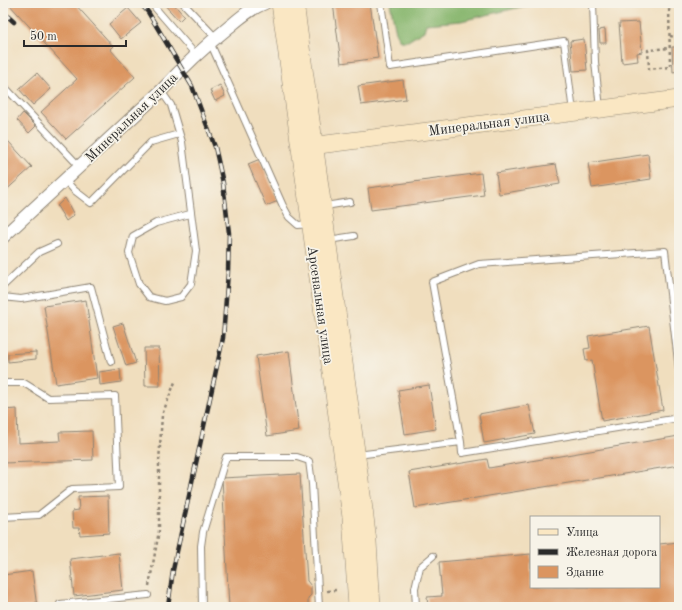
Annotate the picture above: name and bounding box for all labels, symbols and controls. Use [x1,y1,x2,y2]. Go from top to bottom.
scale bar [24,22,126,48]
text: 50 m [30,30,57,43]
street label: Минеральная улица [83,70,180,165]
street label: Минеральная улица [428,110,551,138]
street label: Арсенальная улица [305,245,335,365]
legend [530,516,660,588]
text: Улица [566,527,599,539]
text: Железная дорога [566,547,657,559]
text: Здание [566,567,604,579]

